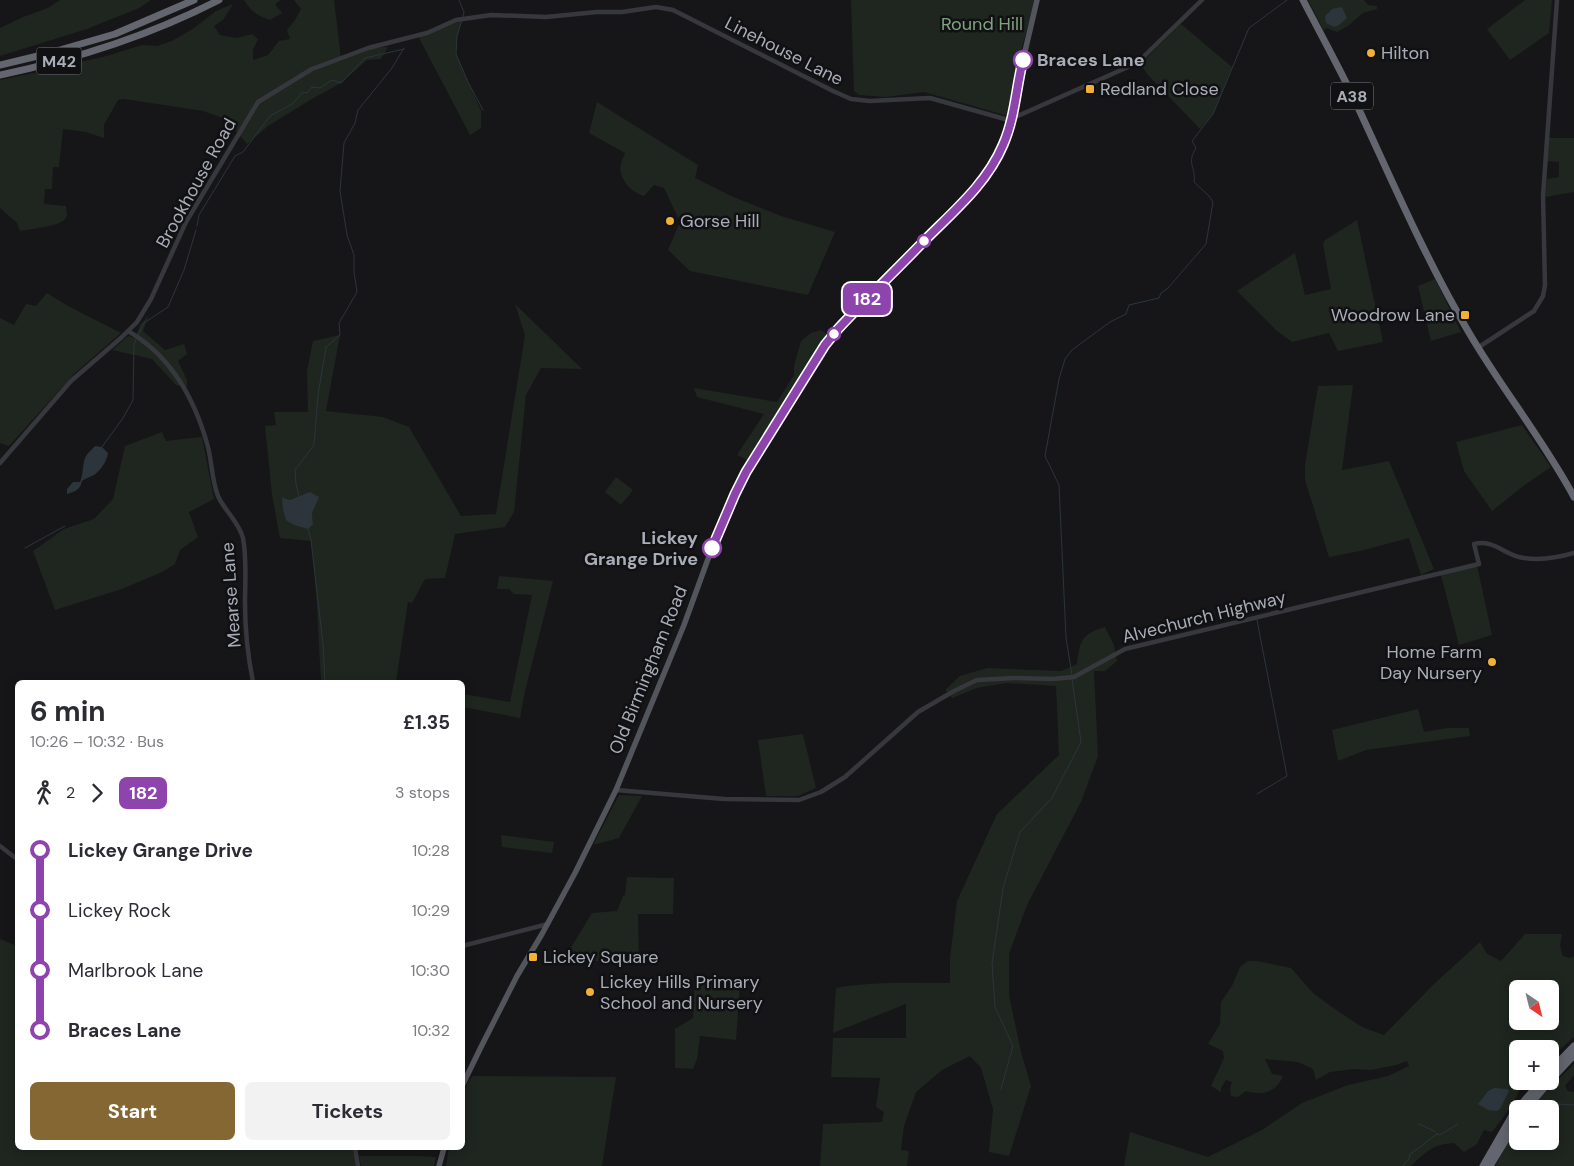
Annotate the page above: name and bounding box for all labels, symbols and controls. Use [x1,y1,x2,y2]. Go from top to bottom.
street label: Linehouse Lane [721,11,847,91]
park label: Round Hill [941,12,1023,36]
place label: Hilton [1381,41,1429,65]
marker: Hilton [1365,47,1377,59]
road number: M42 [36,48,82,74]
place label: Braces Lane [1037,48,1145,72]
marker: Braces Lane [1013,50,1033,70]
place label: Redland Close [1100,77,1219,101]
road number: A38 [1331,82,1373,110]
marker: Redland Close [1084,83,1096,95]
street label: Brookhouse Road [150,114,242,252]
place label: Gorse Hill [680,209,760,233]
marker: Gorse Hill [664,215,676,227]
unlabelled marker [917,234,931,248]
line badge: 182 [838,283,896,315]
text: 182 [853,287,881,311]
place label: Woodrow Lane [1331,303,1455,327]
marker: Woodrow Lane [1459,309,1471,321]
unlabelled marker [827,327,841,341]
place label: Lickey Grange Drive [584,526,698,571]
marker: Lickey Grange Drive [702,538,722,558]
street label: Mearse Lane [215,541,247,649]
street label: Old Birmingham Road [603,582,693,758]
street label: Alvechurch Highway [1120,585,1288,649]
place label: Home Farm Day Nursery [1380,640,1482,685]
marker: Home Farm Day Nursery [1486,656,1498,668]
text: 6 min [30,693,106,730]
text: £1.35 [403,710,450,735]
text: 10:26 – 10:32 · Bus [30,731,164,752]
icon: walk [30,779,58,807]
icon: forward [83,779,111,807]
text: 182 [129,781,157,805]
text: 2 [66,782,75,803]
text: 3 stops [395,782,450,803]
text: Lickey Grange Drive [68,838,253,863]
text: 10:28 [412,840,450,861]
text: Lickey Rock [68,898,171,923]
text: 10:29 [412,900,450,921]
place label: Lickey Square [543,945,659,969]
marker: Lickey Square [527,951,539,963]
text: Marlbrook Lane [68,958,203,983]
text: 10:30 [410,960,450,981]
place label: Lickey Hills Primary School and Nursery [600,970,763,1015]
north arrow [1509,980,1559,1030]
map controls [1509,980,1559,1150]
marker: Lickey Hills Primary School and Nursery [584,986,596,998]
text: Braces Lane [68,1018,181,1043]
text: 10:32 [412,1020,450,1041]
button: + [1509,1040,1559,1090]
button: Start [30,1082,235,1140]
button: Tickets [245,1082,450,1140]
button: − [1509,1100,1559,1150]

